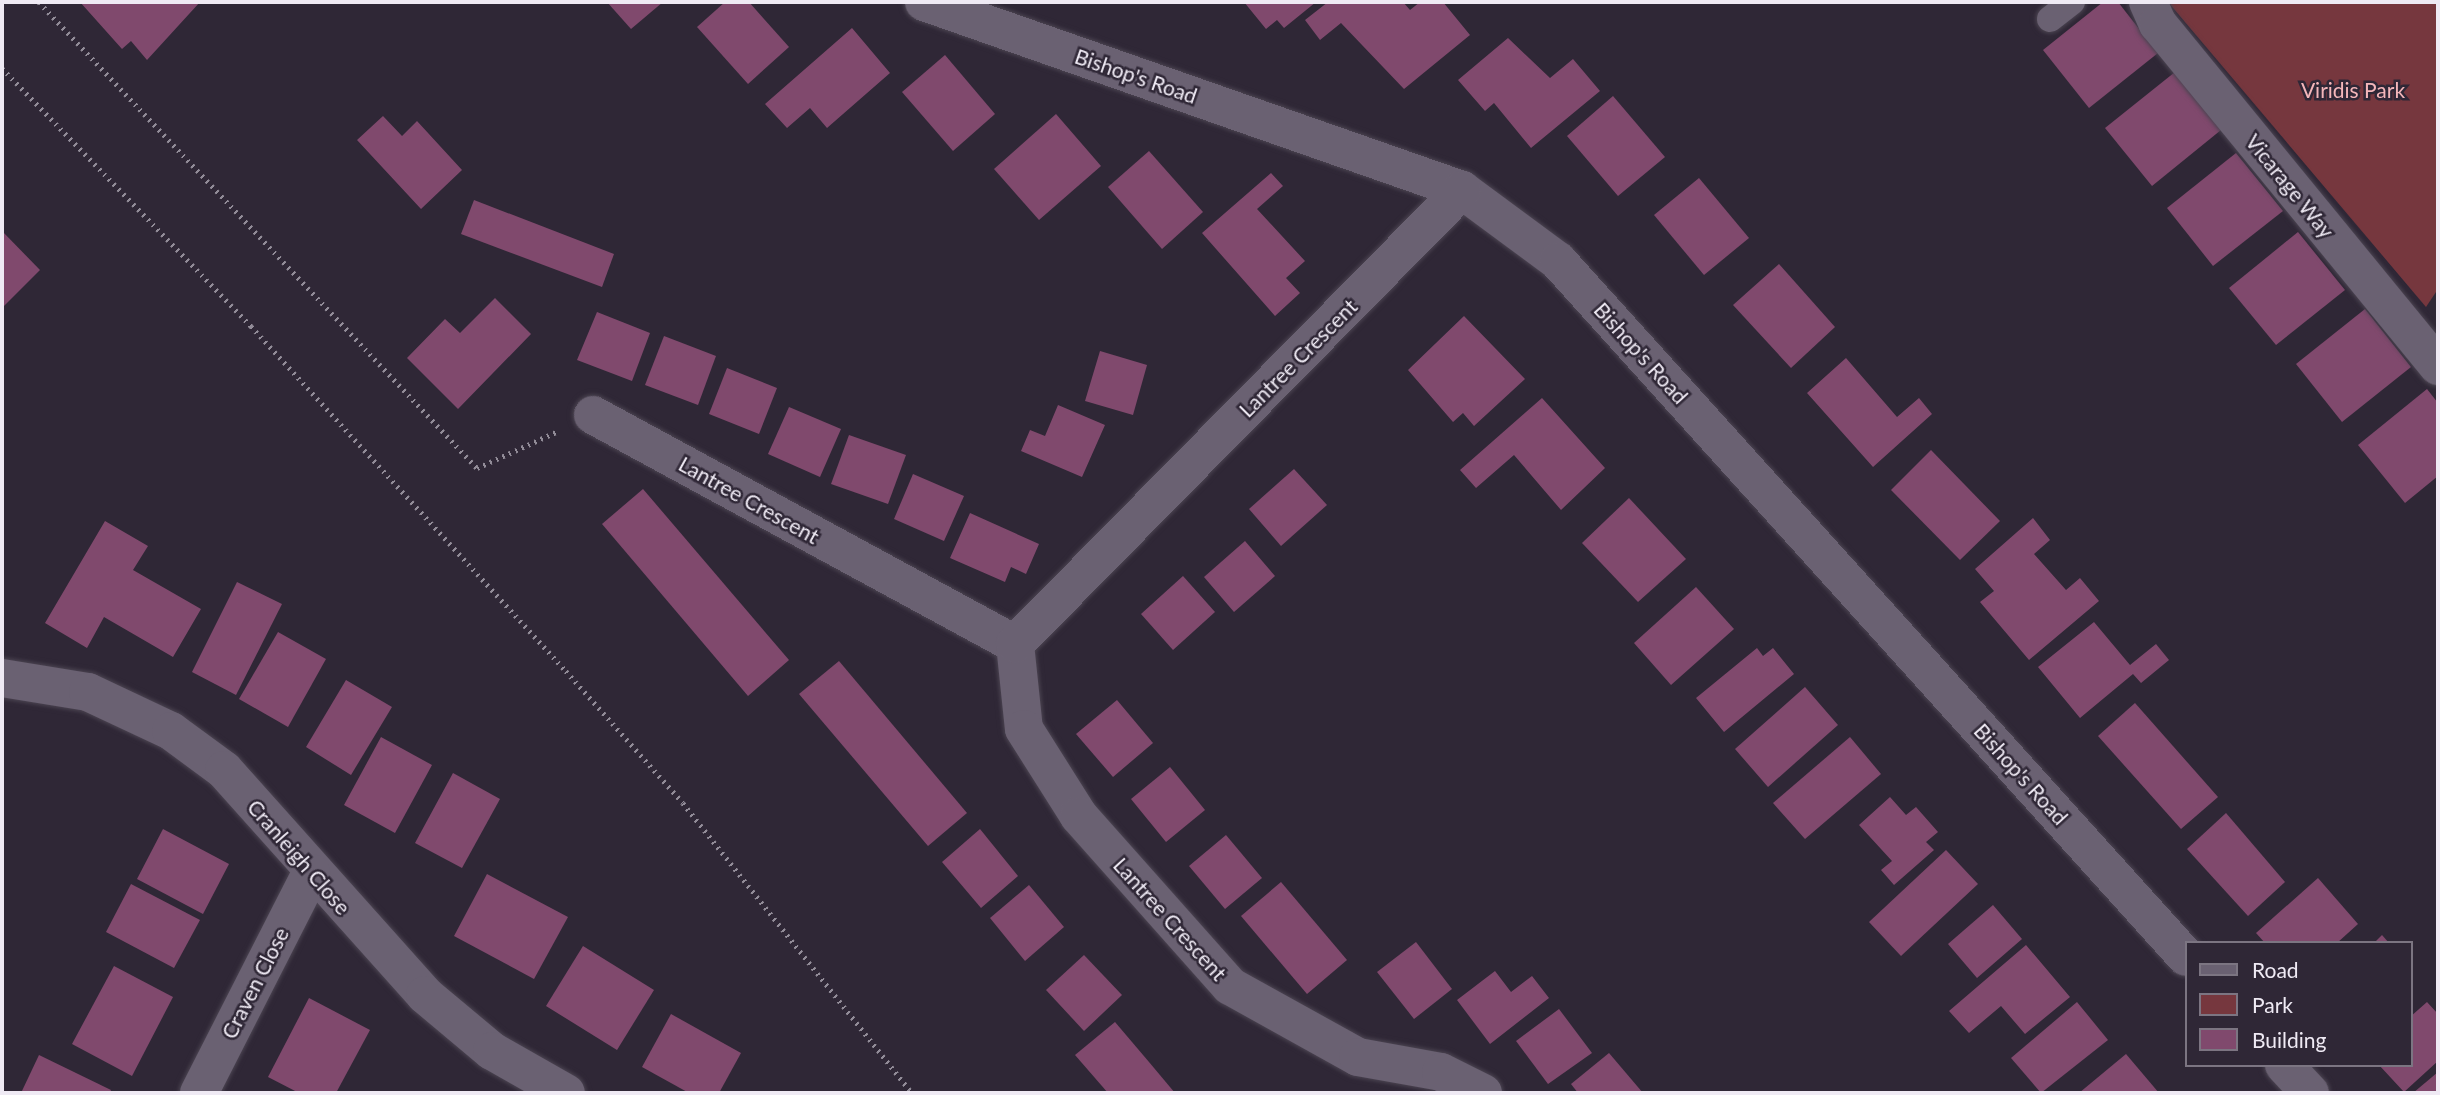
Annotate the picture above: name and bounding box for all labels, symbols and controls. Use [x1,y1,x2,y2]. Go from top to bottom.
street label: Bishop's Road [1072,43,1200,109]
park label: Viridis Park [2301,77,2405,103]
street label: Vicarage Way [2240,129,2340,243]
street label: Lantree Crescent [1234,294,1362,422]
street label: Bishop's Road [1589,297,1693,409]
street label: Lantree Crescent [674,451,824,549]
street label: Bishop's Road [1969,718,2073,830]
street label: Cranleigh Close [242,794,356,920]
street label: Lantree Crescent [1108,852,1232,986]
street label: Craven Close [216,923,294,1043]
legend [2184,941,2412,1067]
text: Road [2252,957,2299,982]
text: Park [2252,992,2293,1017]
text: Building [2252,1027,2327,1052]

